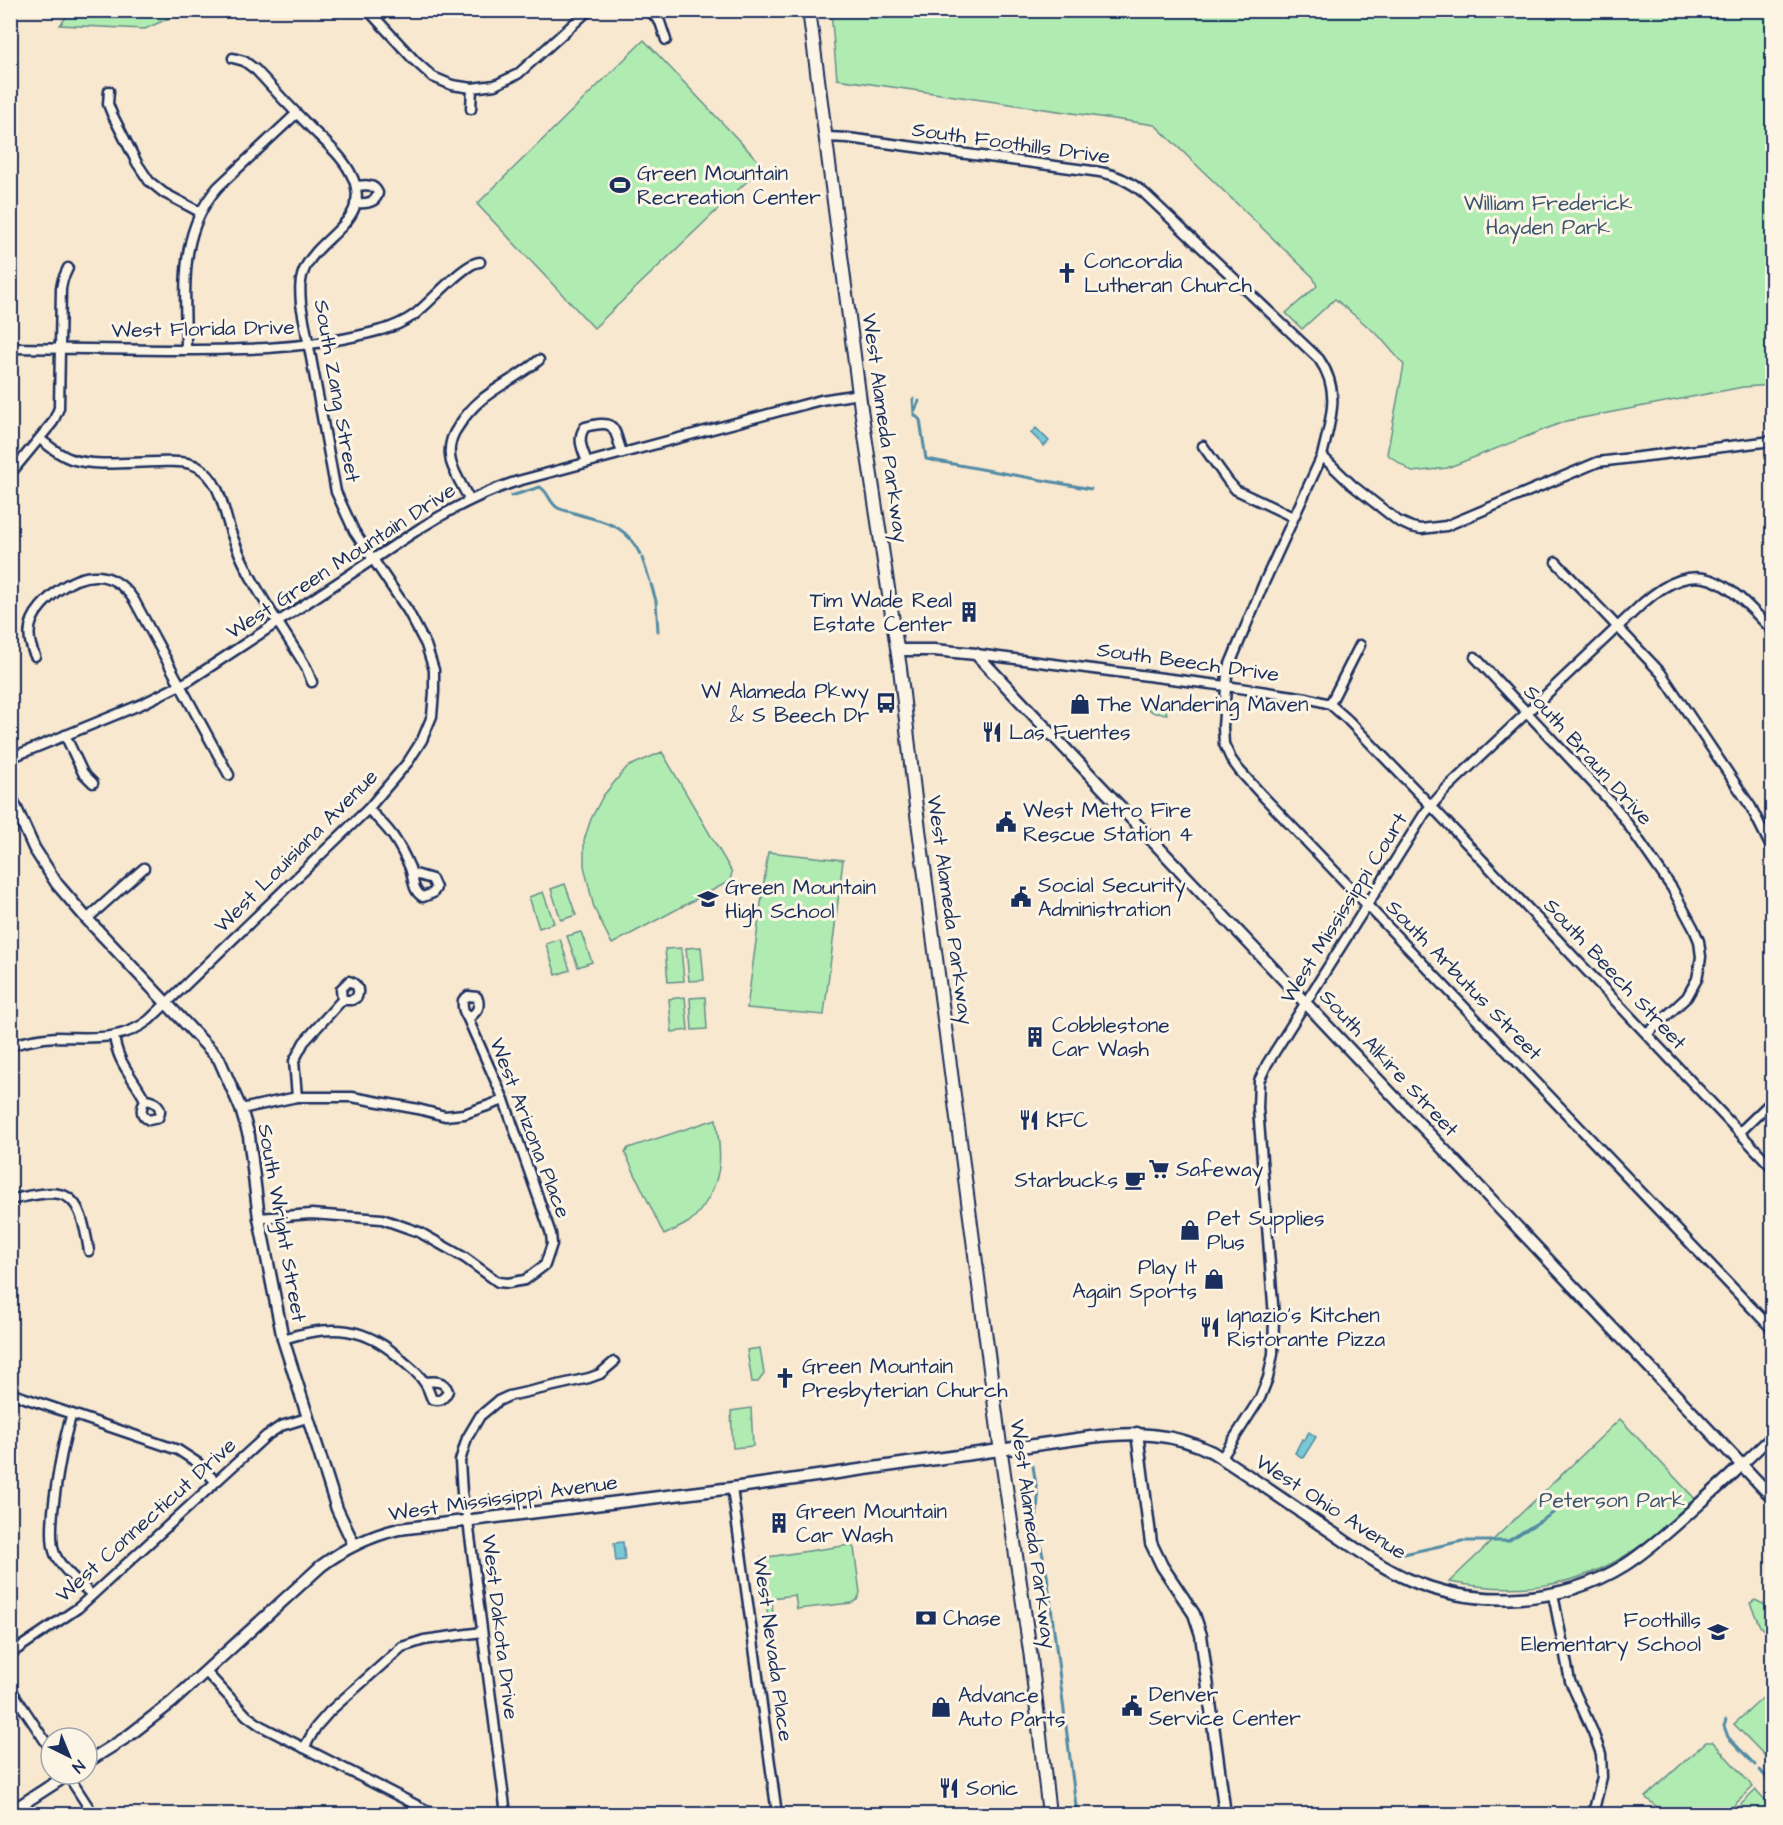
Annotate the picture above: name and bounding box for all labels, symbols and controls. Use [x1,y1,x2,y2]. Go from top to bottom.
street label: South Foothills Drive [910,115,1112,171]
place label: Green Mountain Recreation Center [637,159,821,212]
sports icon: Green Mountain Recreation Center [608,173,632,197]
park label: William Frederick Hayden Park [1464,189,1632,244]
place label: Concordia Lutheran Church [1084,247,1252,300]
church icon: Concordia Lutheran Church [1055,261,1079,285]
street label: South Zang Street [305,297,367,485]
street label: West Alameda Parkway [853,311,916,545]
street label: West Florida Drive [111,313,295,345]
street label: West Green Mountain Drive [220,476,462,646]
place label: Tim Wade Real Estate Center [810,586,952,639]
building icon: Tim Wade Real Estate Center [957,600,981,624]
street label: South Beech Drive [1095,635,1281,689]
place label: W Alameda Pkwy & S Beech Dr [701,677,869,730]
street label: South Braun Drive [1517,678,1659,832]
place label: The Wandering Maven [1097,690,1309,721]
bus stop icon: W Alameda Pkwy & S Beech Dr [874,691,898,715]
shop icon: The Wandering Maven [1068,692,1092,716]
place label: Las Fuentes [1009,718,1131,747]
restaurant icon: Las Fuentes [980,720,1004,744]
street label: West Louisiana Avenue [208,763,384,939]
street label: West Alameda Parkway [918,793,981,1027]
place label: West Metro Fire Rescue Station 4 [1023,796,1193,849]
street label: West Mississippi Court [1273,807,1416,1010]
public building icon: West Metro Fire Rescue Station 4 [994,810,1018,834]
place label: Social Security Administration [1038,871,1186,924]
place label: Green Mountain High School [725,873,876,928]
public building icon: Social Security Administration [1009,885,1033,909]
school or university icon: Green Mountain High School [696,887,720,911]
street label: South Beech Street [1537,892,1693,1057]
street label: South Arbutus Street [1379,893,1549,1067]
street label: South Alkire Street [1313,983,1466,1144]
place label: Cobblestone Car Wash [1052,1011,1170,1064]
building icon: Cobblestone Car Wash [1023,1025,1047,1049]
street label: West Arizona Place [482,1034,578,1222]
place label: KFC [1046,1106,1088,1135]
restaurant icon: KFC [1017,1108,1041,1132]
street label: South Wright Street [248,1122,314,1325]
place label: Safeway [1176,1155,1264,1186]
supermarket icon: Safeway [1147,1157,1171,1181]
place label: Starbucks [1015,1166,1118,1195]
cafe icon: Starbucks [1123,1168,1147,1192]
place label: Pet Supplies Plus [1207,1204,1325,1257]
shop icon: Pet Supplies Plus [1178,1218,1202,1242]
place label: Play It Again Sports [1072,1253,1198,1308]
shop icon: Play It Again Sports [1202,1267,1226,1291]
place label: Ignazio's Kitchen Ristorante Pizza [1227,1301,1385,1354]
restaurant icon: Ignazio's Kitchen Ristorante Pizza [1198,1315,1222,1339]
place label: Green Mountain Presbyterian Church [802,1352,1008,1407]
church icon: Green Mountain Presbyterian Church [773,1366,797,1390]
street label: West Alameda Parkway [1001,1417,1064,1651]
street label: West Connecticut Drive [49,1431,243,1609]
street label: West Ohio Avenue [1250,1447,1412,1567]
street label: West Mississippi Avenue [387,1468,619,1529]
park label: Peterson Park [1539,1486,1685,1515]
place label: Green Mountain Car Wash [796,1497,947,1550]
building icon: Green Mountain Car Wash [767,1511,791,1535]
street label: West Dakota Drive [474,1533,526,1721]
street label: West Nevada Place [746,1555,800,1743]
place label: Chase [943,1604,1001,1633]
bank icon: Chase [914,1606,938,1630]
place label: Foothills Elementary School [1521,1606,1701,1661]
school or university icon: Foothills Elementary School [1706,1620,1730,1644]
place label: Denver Service Center [1149,1680,1301,1733]
place label: Advance Auto Parts [958,1681,1066,1734]
public building icon: Denver Service Center [1120,1694,1144,1718]
shop icon: Advance Auto Parts [929,1695,953,1719]
north arrow [39,1726,99,1786]
text: N [67,1755,90,1778]
place label: Sonic [966,1774,1018,1803]
restaurant icon: Sonic [937,1776,961,1800]

